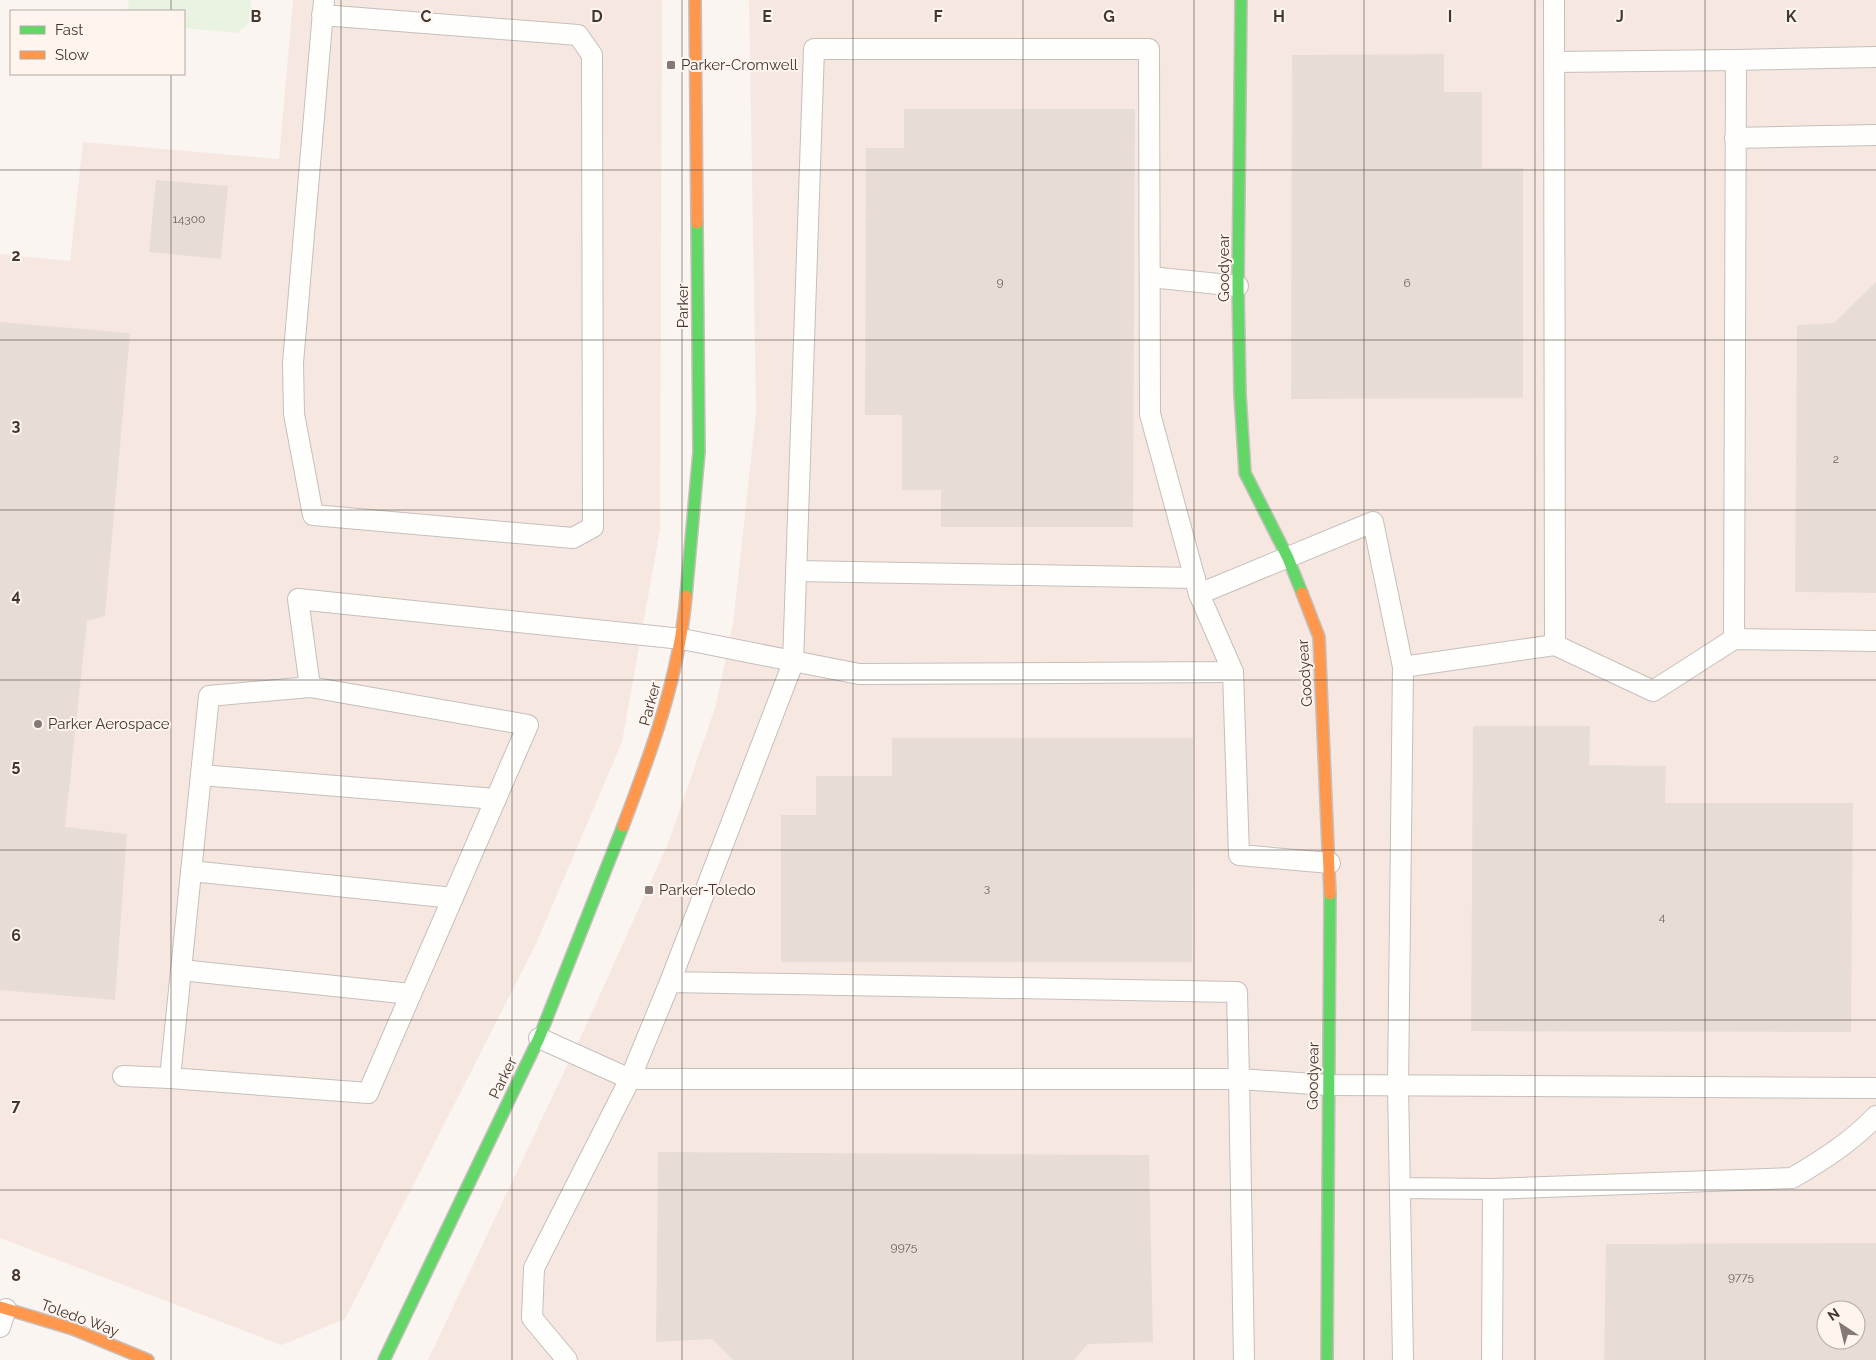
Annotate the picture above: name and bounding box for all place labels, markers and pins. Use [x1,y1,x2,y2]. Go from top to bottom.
place label: Parker-Cromwell [681,56,799,74]
marker: Parker-Cromwell [665,59,677,71]
place label: Parker Aerospace [48,715,170,733]
marker: Parker Aerospace [32,718,44,730]
place label: Parker-Toledo [659,881,756,899]
marker: Parker-Toledo [643,884,655,896]

